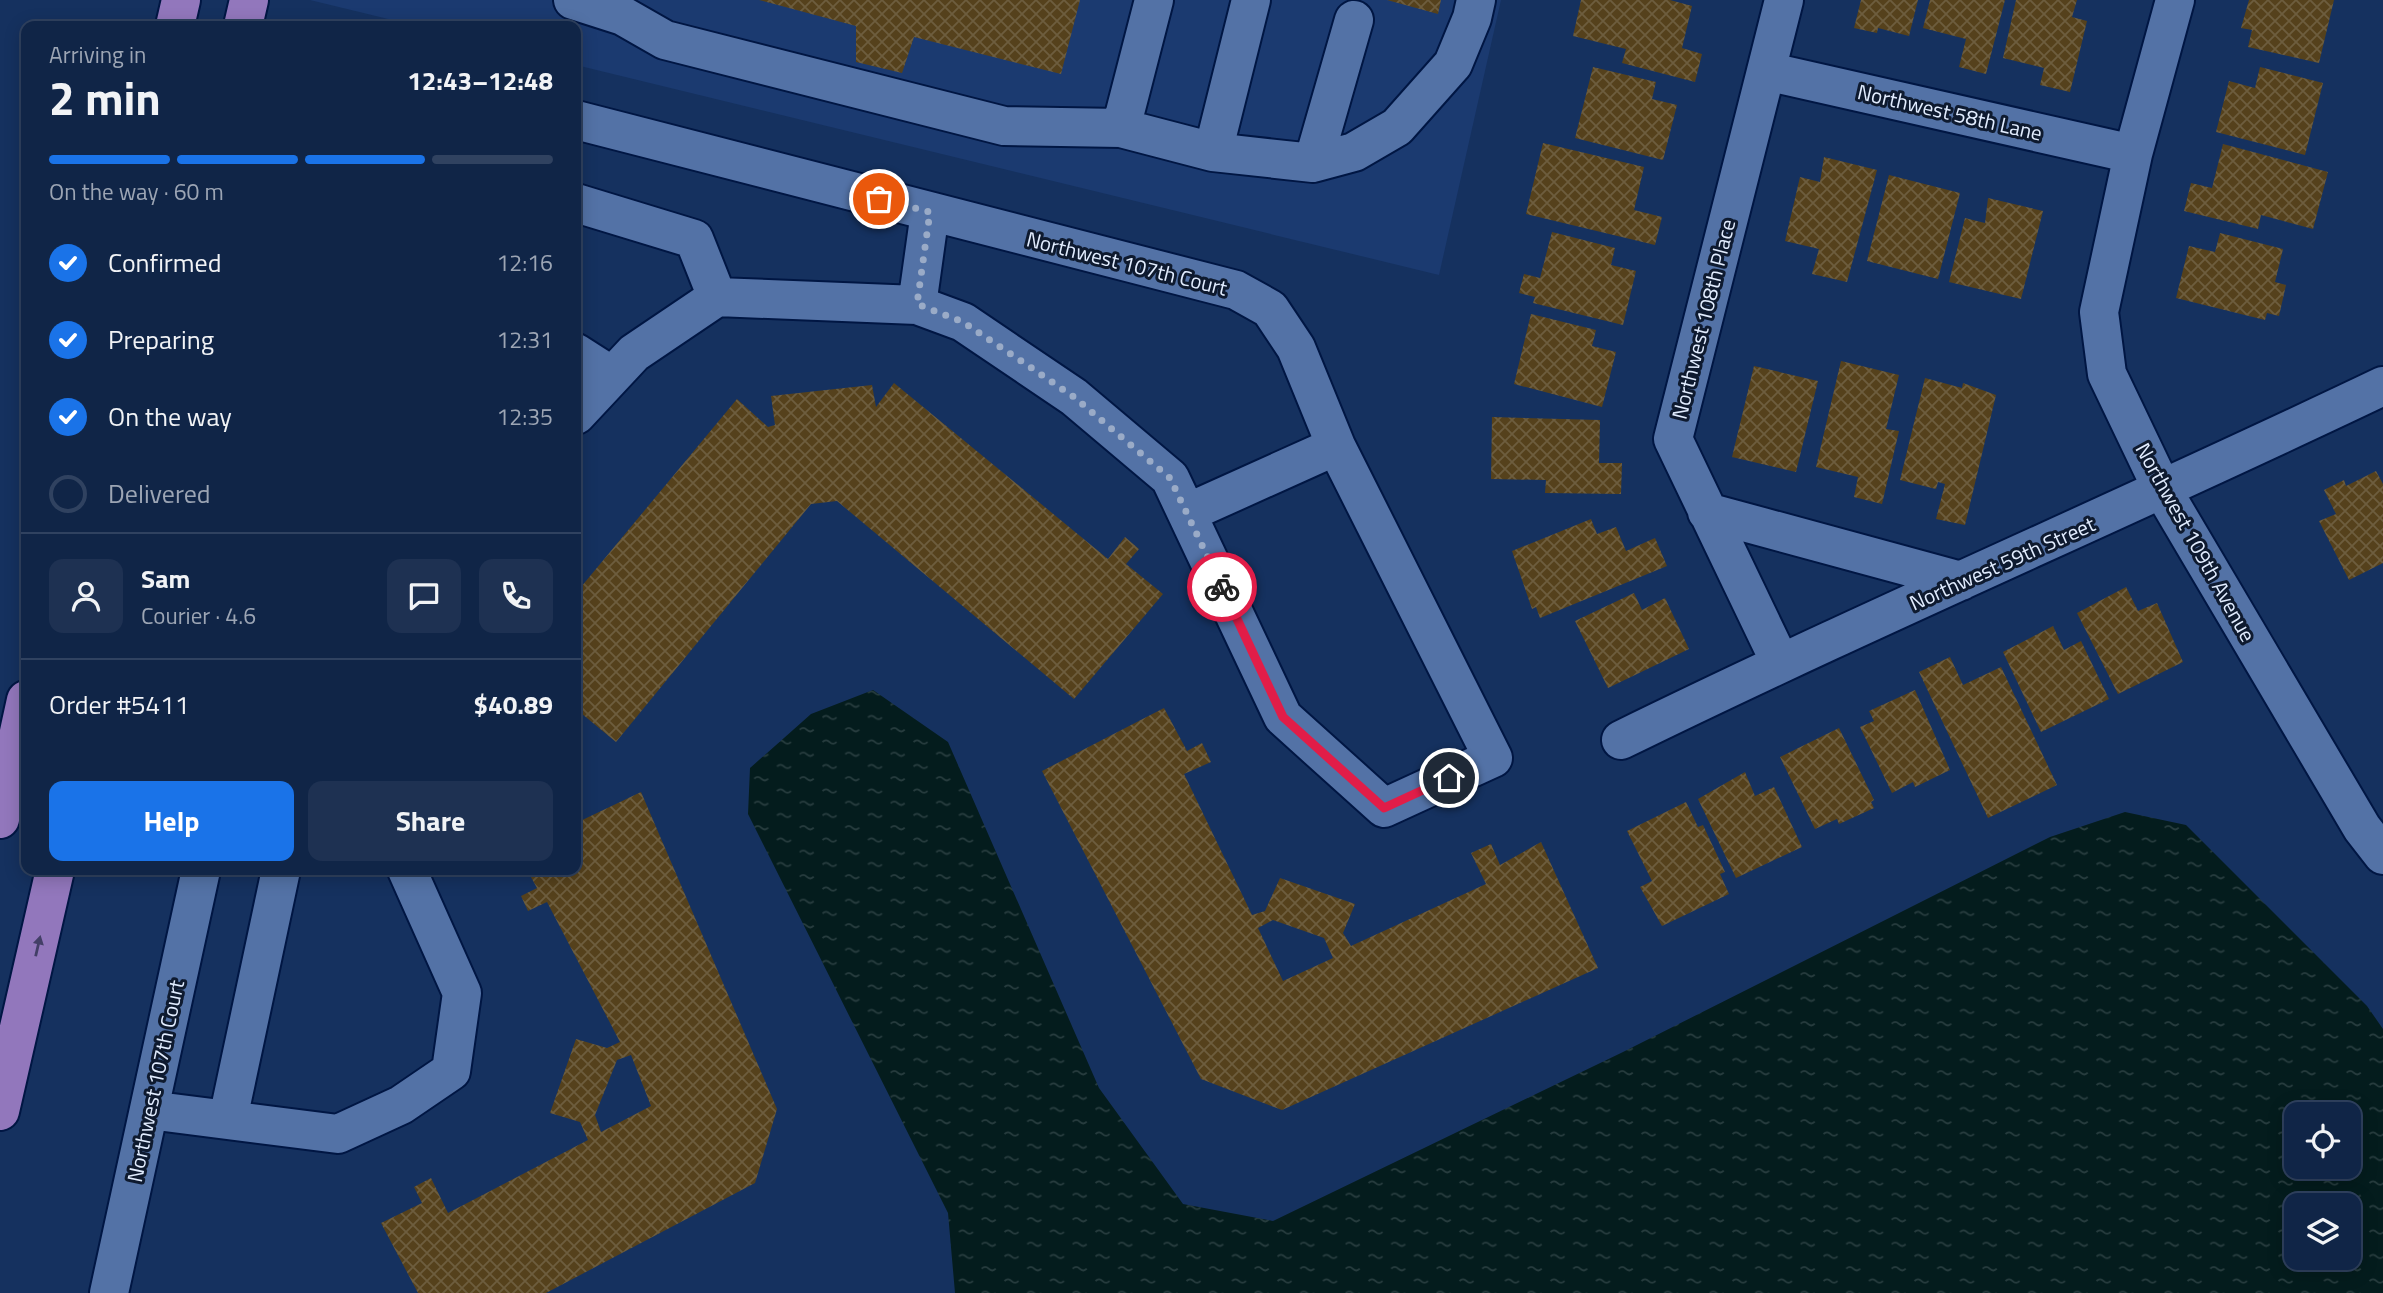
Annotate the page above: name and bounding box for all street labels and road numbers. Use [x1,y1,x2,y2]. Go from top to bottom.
street label: Northwest 58th Lane [1855,75,2045,149]
street label: Northwest 108th Place [1663,216,1743,422]
street label: Northwest 107th Court [1023,223,1231,304]
street label: Northwest 109th Avenue [2128,437,2264,647]
street label: Northwest 59th Street [1904,507,2101,618]
street label: Northwest 107th Court [118,976,192,1185]

